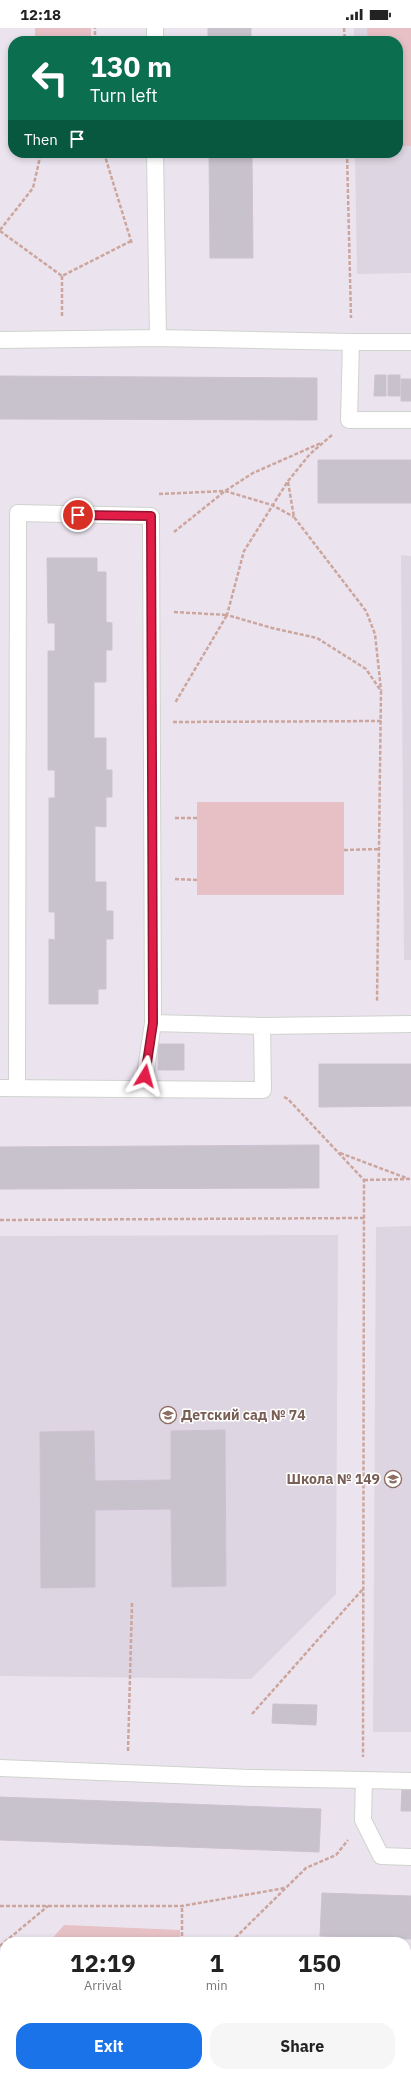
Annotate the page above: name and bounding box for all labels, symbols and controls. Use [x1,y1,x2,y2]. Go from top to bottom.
text: 12:18 [20,5,61,24]
text: 130 m [90,48,172,85]
icon: left [24,52,76,104]
text: Turn left [90,84,158,107]
icon: arrive [66,128,88,150]
text: Then [24,130,58,149]
pin [61,498,95,532]
icon: arrive [67,504,89,526]
position arrow [124,1055,166,1097]
school or university icon: Детский сад № 74 [158,1405,178,1425]
place label: Детский сад № 74 [181,1406,306,1424]
school or university icon: Школа № 149 [383,1469,403,1489]
place label: Школа № 149 [287,1470,380,1488]
text: 12:19 [70,1947,136,1979]
text: 1 [209,1947,224,1979]
text: 150 [298,1947,341,1979]
text: Arrival [84,1977,122,1994]
text: min [206,1977,228,1994]
text: m [314,1977,325,1994]
button: Exit [16,2023,202,2069]
button: Share [210,2023,395,2069]

